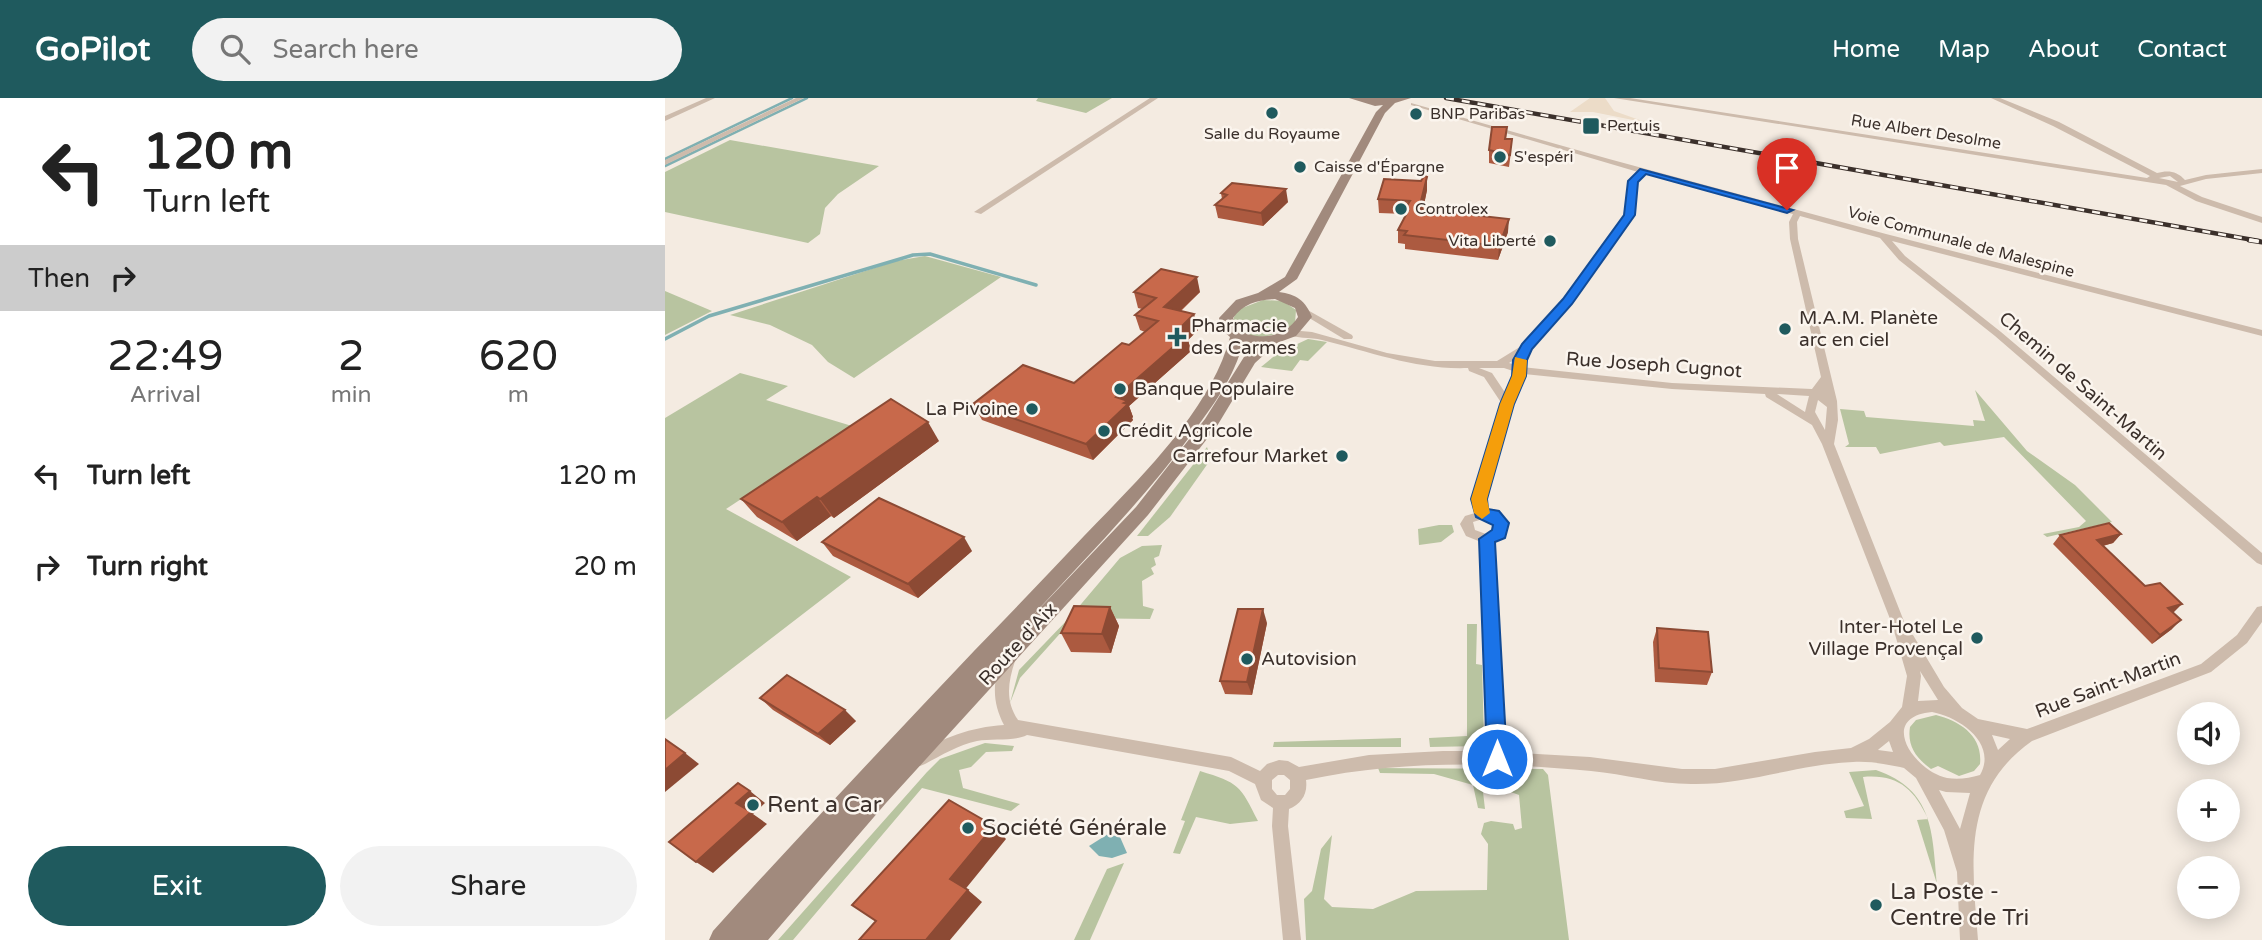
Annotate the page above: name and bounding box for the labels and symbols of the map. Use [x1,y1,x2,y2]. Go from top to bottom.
place label: BNP Paribas [1430,104,1525,124]
marker: Salle du Royaume [1264,105,1280,121]
marker: BNP Paribas [1408,106,1424,122]
street label: Rue Albert Desolme [1850,110,2002,154]
marker: Pertuis [1581,116,1601,136]
place label: Pertuis [1607,116,1660,136]
place label: Salle du Royaume [1204,124,1340,144]
pin [1757,138,1817,210]
place label: S'espéri [1514,147,1573,167]
marker: S'espéri [1492,149,1508,165]
place label: Caisse d'Épargne [1314,157,1444,177]
marker: Caisse d'Épargne [1292,159,1308,175]
place label: Controlex [1415,199,1488,219]
marker: Controlex [1393,201,1409,217]
street label: Voie Communale de Malespine [1845,202,2077,282]
place label: Vita Liberté [1448,231,1536,251]
marker: Vita Liberté [1542,233,1558,249]
place label: M.A.M. Planète arc en ciel [1799,307,1938,351]
street label: Chemin de Saint-Martin [1995,307,2171,465]
place label: Pharmacie des Carmes [1191,315,1296,359]
marker: M.A.M. Planète arc en ciel [1777,321,1793,337]
marker: Pharmacie des Carmes [1169,329,1185,345]
street label: Rue Joseph Cugnot [1565,348,1743,382]
place label: Banque Populaire [1134,378,1294,400]
marker: Banque Populaire [1112,381,1128,397]
place label: La Pivoine [926,398,1018,420]
marker: La Pivoine [1024,401,1040,417]
place label: Crédit Agricole [1118,420,1253,442]
marker: Crédit Agricole [1096,423,1112,439]
place label: Carrefour Market [1173,445,1328,467]
marker: Carrefour Market [1334,448,1350,464]
street label: Route d'Aix [974,598,1062,690]
place label: Inter-Hotel Le Village Provençal [1809,616,1963,660]
marker: Inter-Hotel Le Village Provençal [1969,630,1985,646]
street label: Rue Saint-Martin [2032,647,2184,723]
place label: Autovision [1261,648,1357,670]
marker: Autovision [1239,651,1255,667]
position arrow [1460,722,1534,796]
place label: Rent a Car [767,791,882,819]
marker: Rent a Car [745,797,761,813]
place label: Société Générale [982,814,1167,842]
marker: Société Générale [960,820,976,836]
place label: La Poste - Centre de Tri [1890,878,2029,932]
marker: La Poste - Centre de Tri [1868,897,1884,913]

